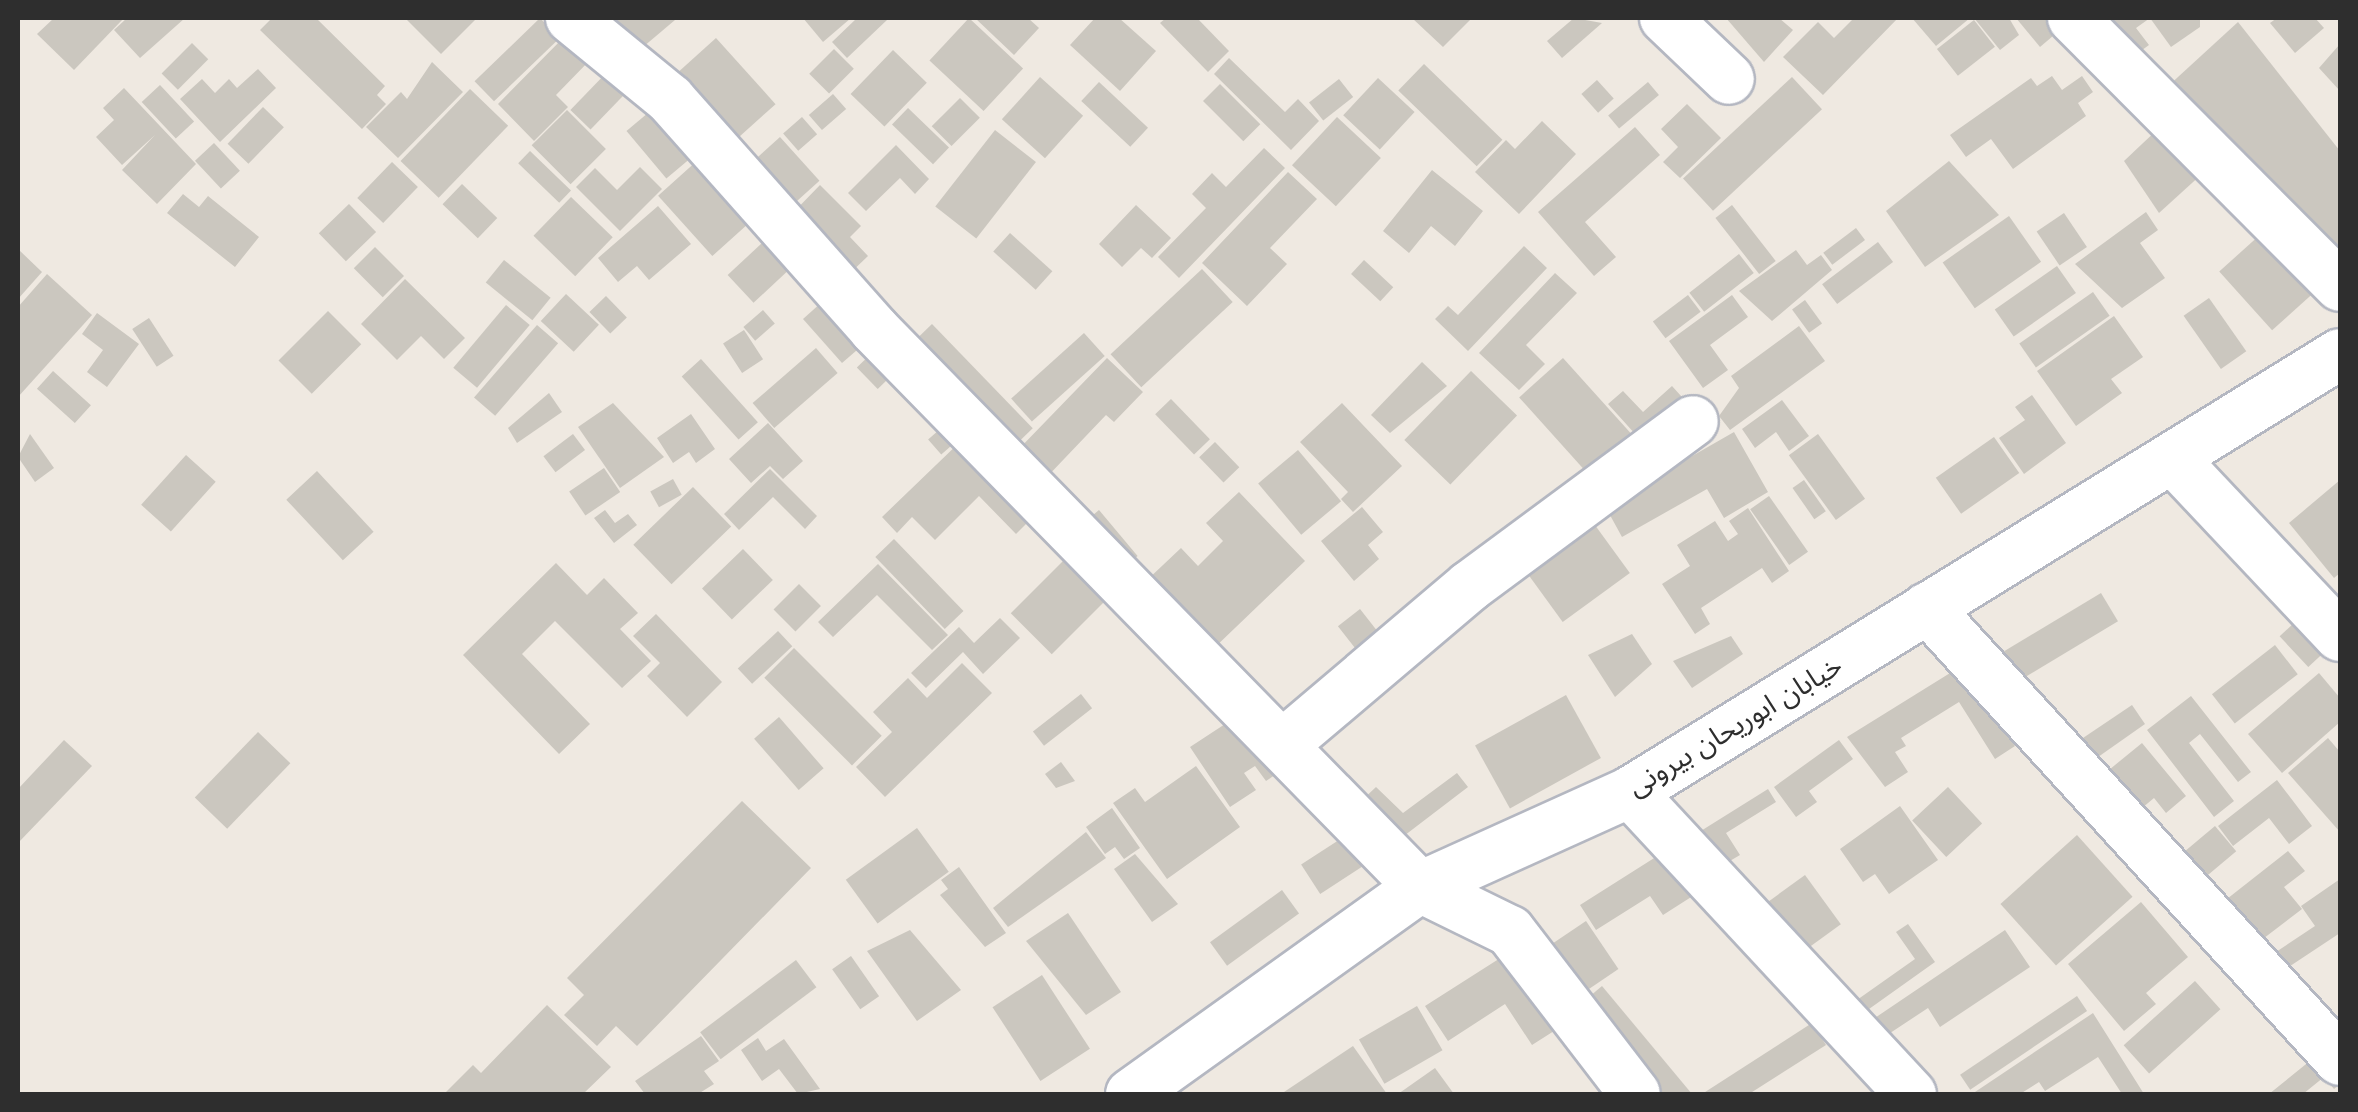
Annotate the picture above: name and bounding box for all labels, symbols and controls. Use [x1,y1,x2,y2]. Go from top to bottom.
street label: خیابان ابوریحان بیرونی [1622,649,1848,803]

